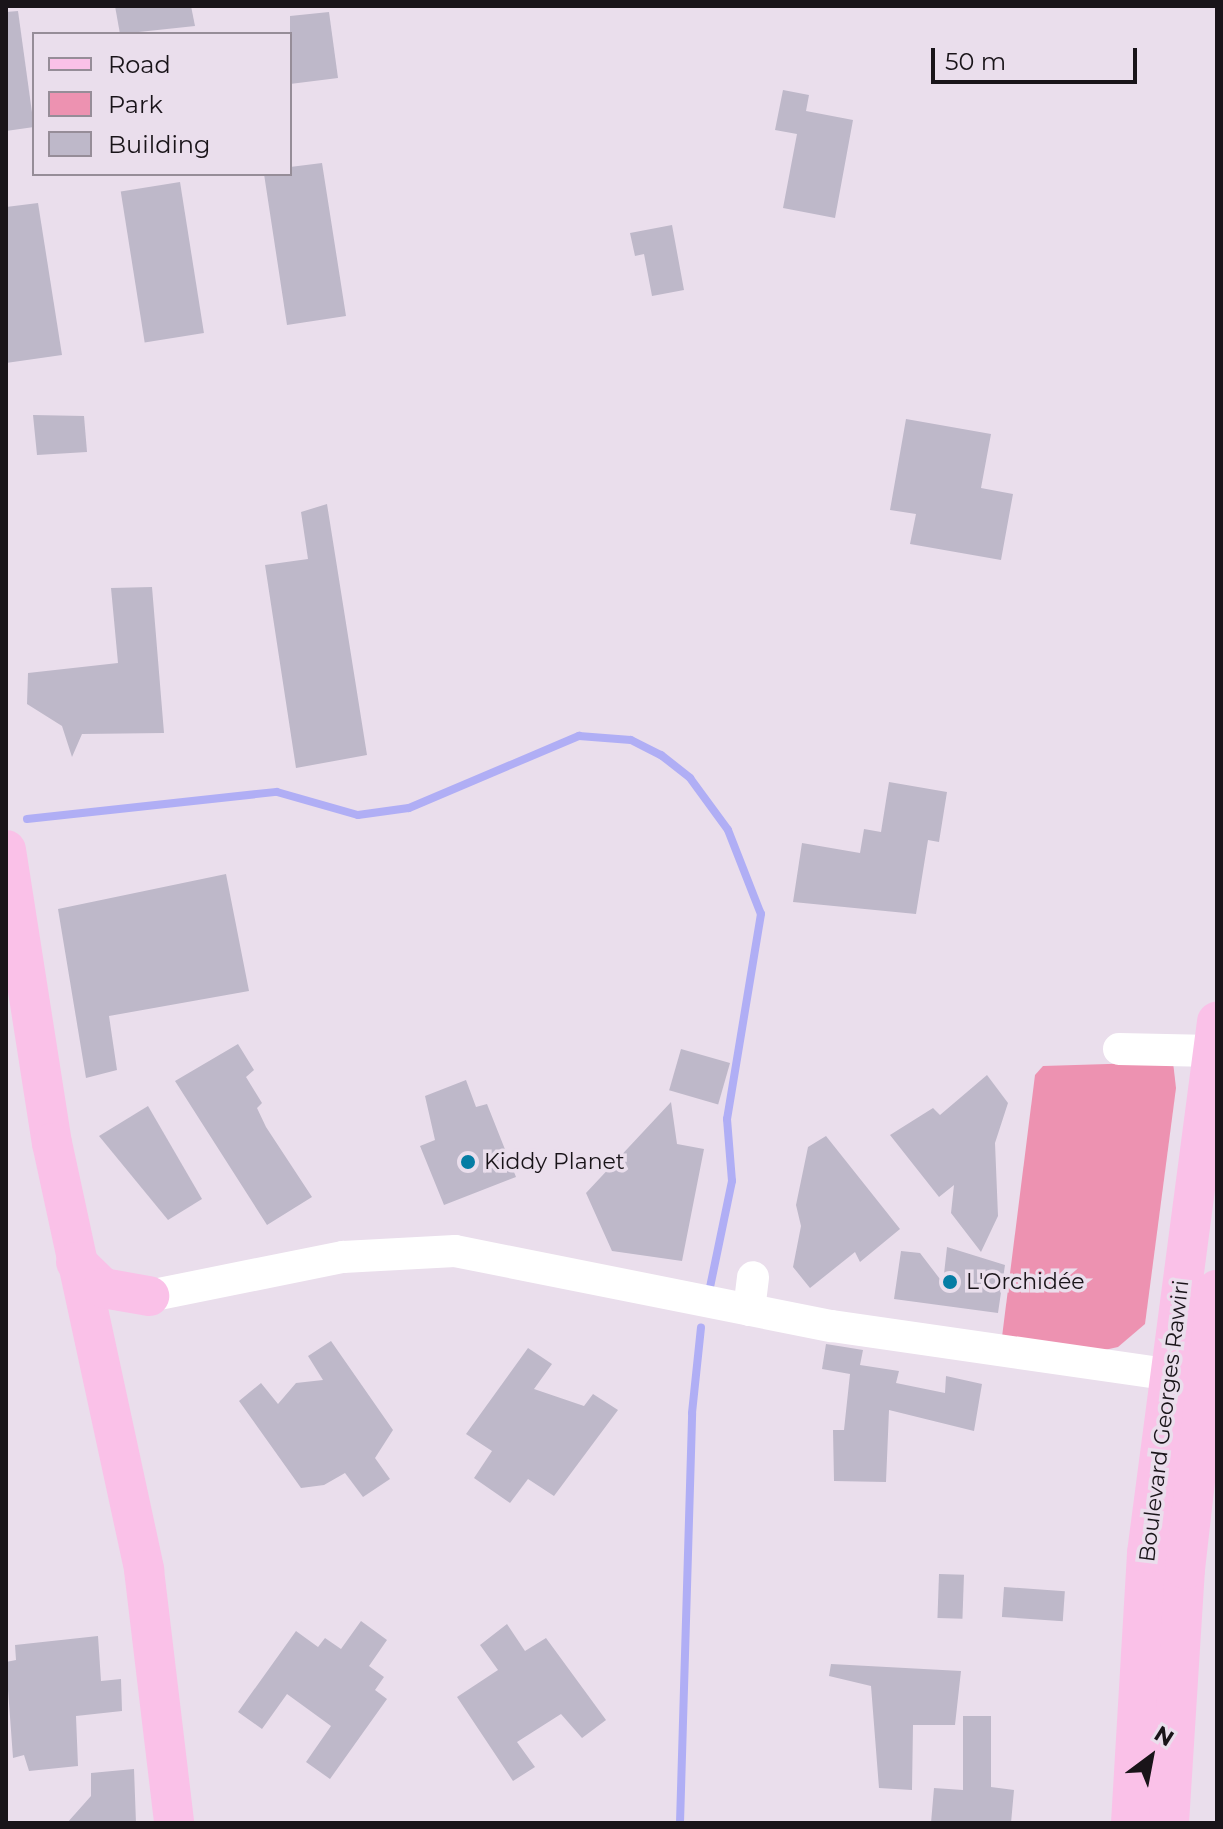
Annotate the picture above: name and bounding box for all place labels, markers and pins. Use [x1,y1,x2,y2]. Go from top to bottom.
place label: Kiddy Planet [484,1149,625,1175]
marker: Kiddy Planet [459,1153,477,1171]
place label: L'Orchidée [966,1269,1085,1295]
marker: L'Orchidée [941,1273,959,1291]

